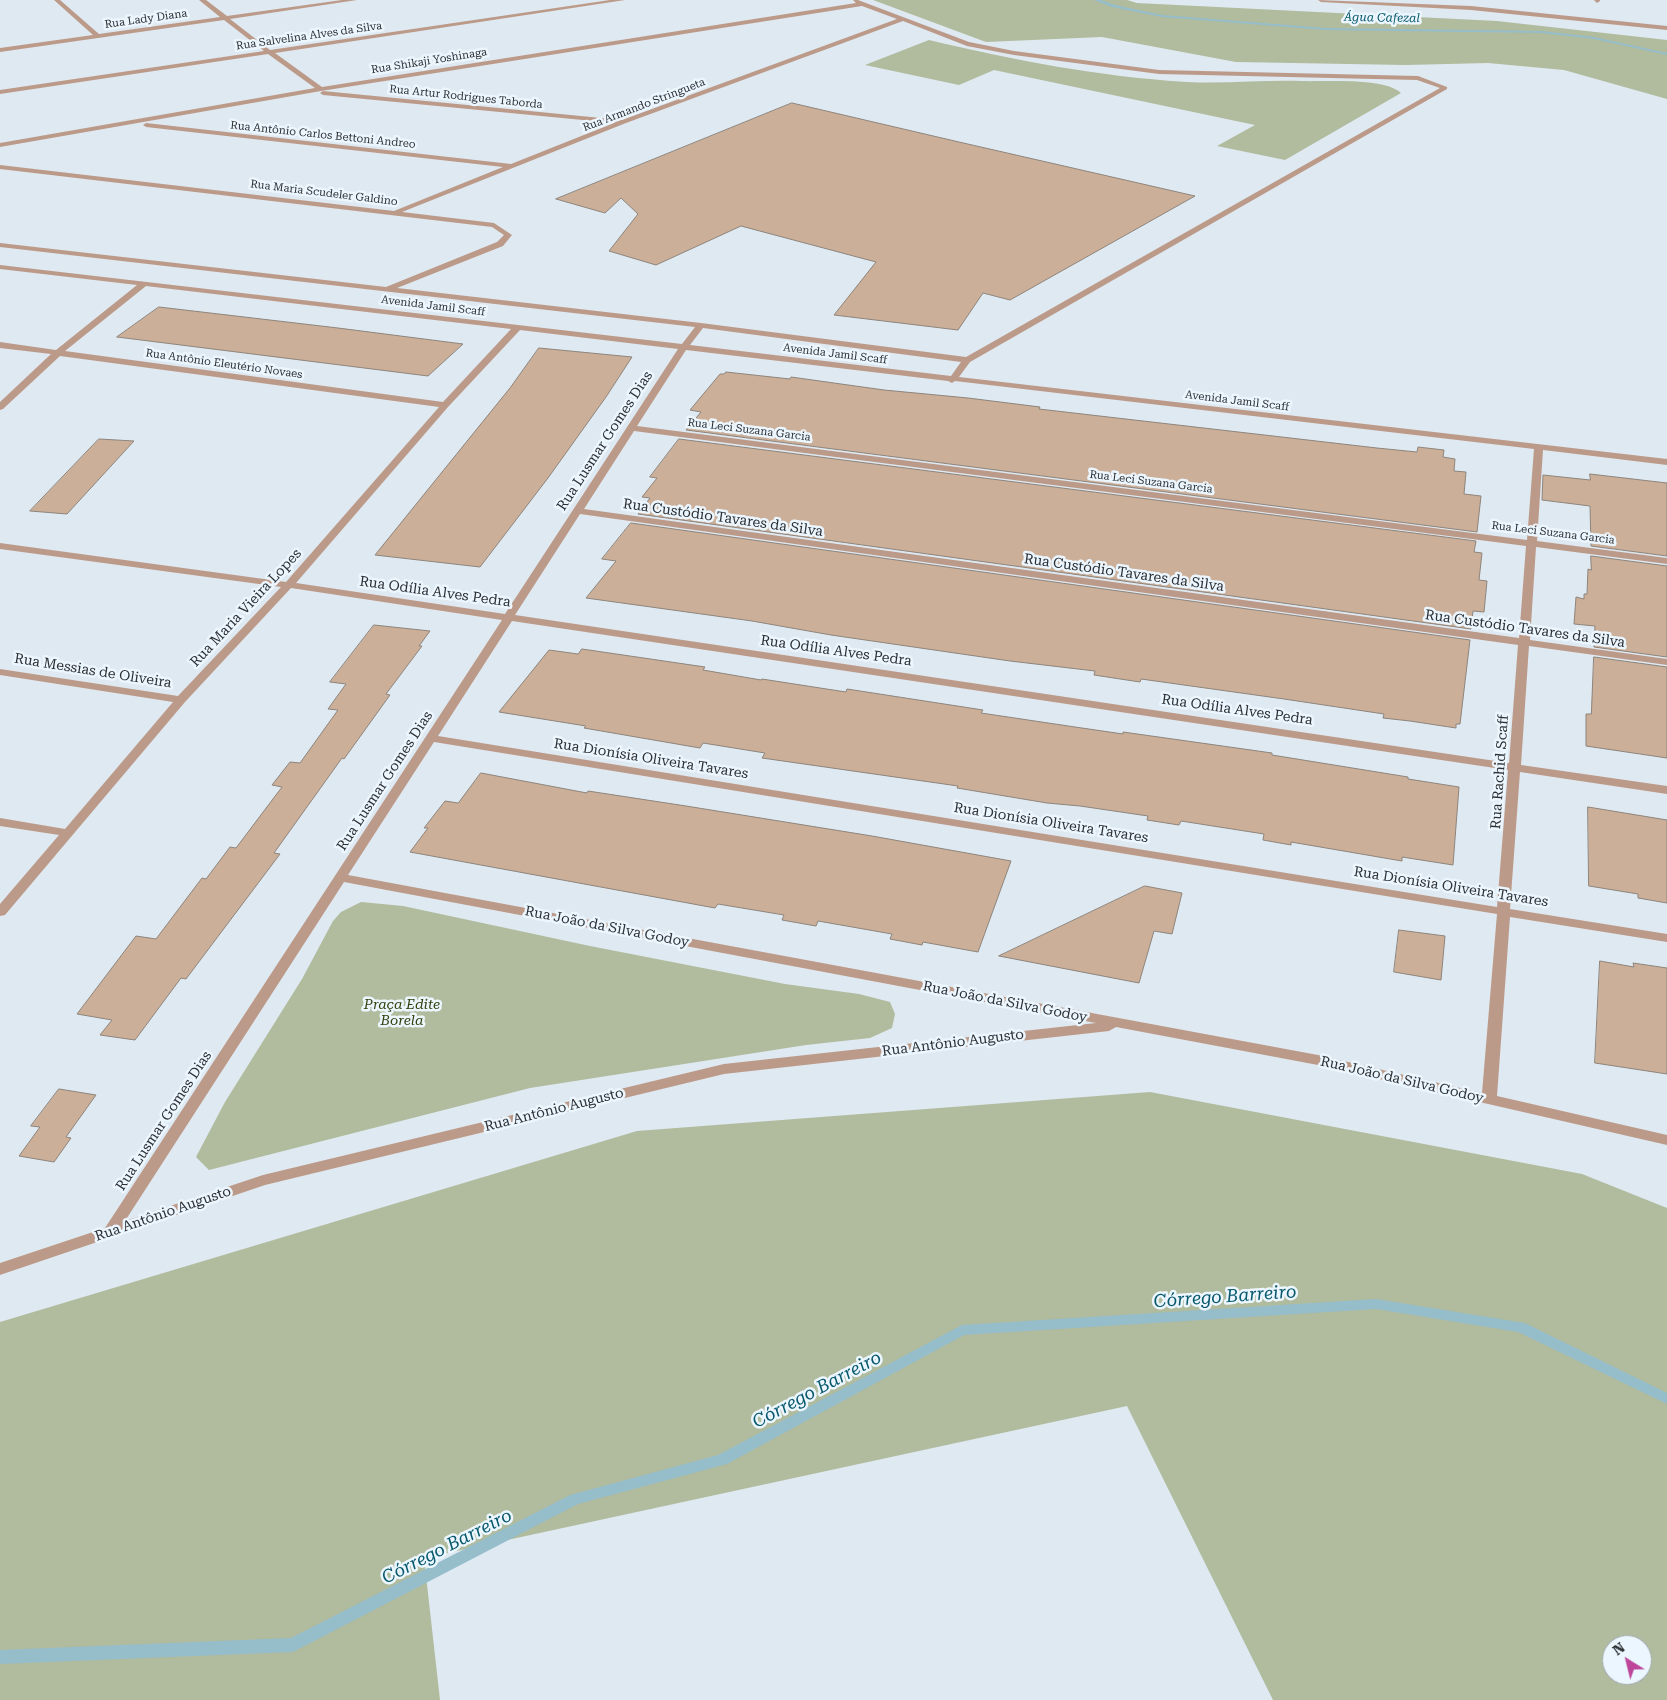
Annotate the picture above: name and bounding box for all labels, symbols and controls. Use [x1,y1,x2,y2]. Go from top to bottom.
street label: Rua Lady Diana [104,7,188,31]
water label: Água Cafezal [1344,10,1420,26]
street label: Rua Salvelina Alves da Silva [235,19,383,53]
street label: Rua Shikaji Yoshinaga [370,45,488,77]
street label: Rua Armando Stringueta [581,76,707,134]
street label: Rua Artur Rodrigues Taborda [389,82,543,112]
street label: Rua Antônio Carlos Bettoni Andreo [230,119,416,151]
street label: Rua Maria Scudeler Galdino [250,177,398,209]
street label: Avenida Jamil Scaff [380,293,486,319]
street label: Avenida Jamil Scaff [782,341,888,367]
street label: Rua Antônio Eleutério Novaes [145,346,303,382]
street label: Rua Lusmar Gomes Dias [554,368,656,514]
street label: Avenida Jamil Scaff [1184,388,1290,414]
street label: Rua Leci Suzana Garcia [687,416,811,444]
street label: Rua Leci Suzana Garcia [1089,468,1213,496]
street label: Rua Custódio Tavares da Silva [622,496,824,540]
street label: Rua Leci Suzana Garcia [1491,519,1615,547]
street label: Rua Maria Vieira Lopes [187,545,305,671]
street label: Rua Custódio Tavares da Silva [1023,551,1225,595]
street label: Rua Odília Alves Pedra [358,573,512,611]
street label: Rua Custódio Tavares da Silva [1424,607,1626,651]
street label: Rua Odília Alves Pedra [759,632,913,670]
street label: Rua Messias de Oliveira [13,650,173,692]
street label: Rua Odília Alves Pedra [1160,691,1314,729]
street label: Rua Lusmar Gomes Dias [334,708,436,854]
street label: Rua Rachid Scaff [1488,714,1512,830]
street label: Rua Dionísia Oliveira Tavares [553,735,749,783]
street label: Rua Dionísia Oliveira Tavares [953,799,1149,847]
street label: Rua Dionísia Oliveira Tavares [1353,863,1549,911]
street label: Rua João da Silva Godoy [523,903,691,951]
street label: Rua João da Silva Godoy [921,978,1089,1026]
park label: Praça Edite Borela [364,997,440,1030]
street label: Rua Antônio Augusto [881,1026,1025,1060]
street label: Rua Lusmar Gomes Dias [113,1048,215,1194]
street label: Rua João da Silva Godoy [1319,1053,1485,1107]
street label: Rua Antônio Augusto [483,1085,625,1135]
street label: Rua Antônio Augusto [93,1183,233,1245]
water label: Córrego Barreiro [1153,1281,1297,1313]
water label: Córrego Barreiro [749,1347,885,1433]
water label: Córrego Barreiro [378,1505,516,1589]
north arrow [1602,1635,1652,1685]
text: N [1610,1639,1628,1658]

